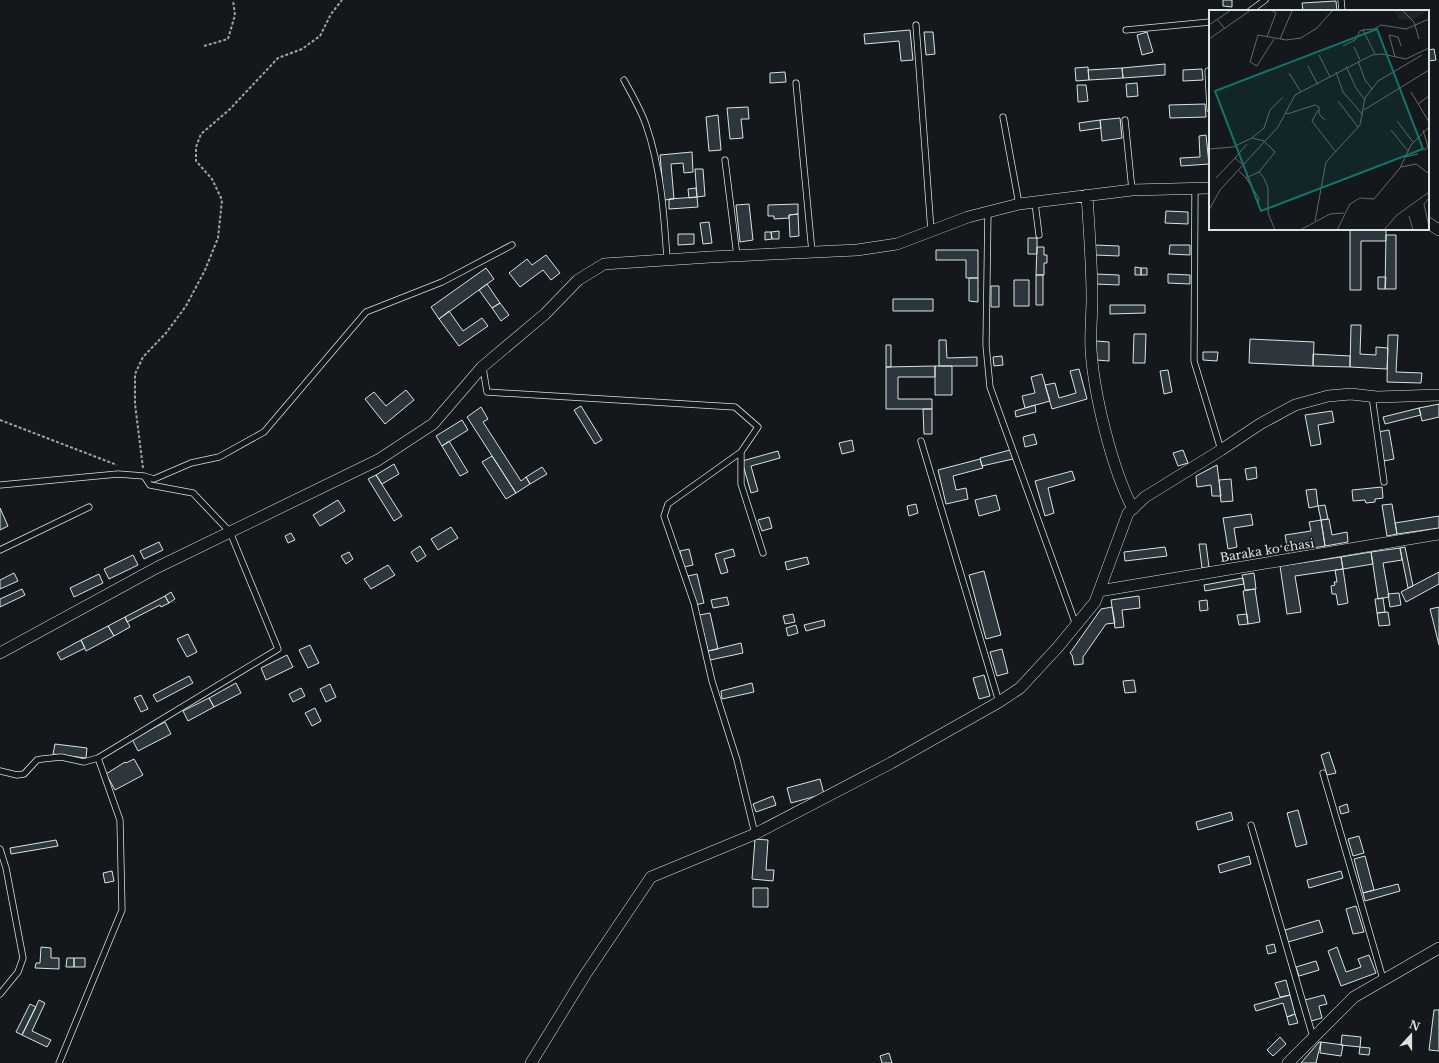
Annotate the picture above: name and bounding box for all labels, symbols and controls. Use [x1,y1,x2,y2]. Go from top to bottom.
inset map [1209,10,1429,230]
street label: Baraka koʻchasi [1219,535,1315,565]
north arrow [1391,1015,1431,1055]
text: N [1407,1017,1423,1034]

